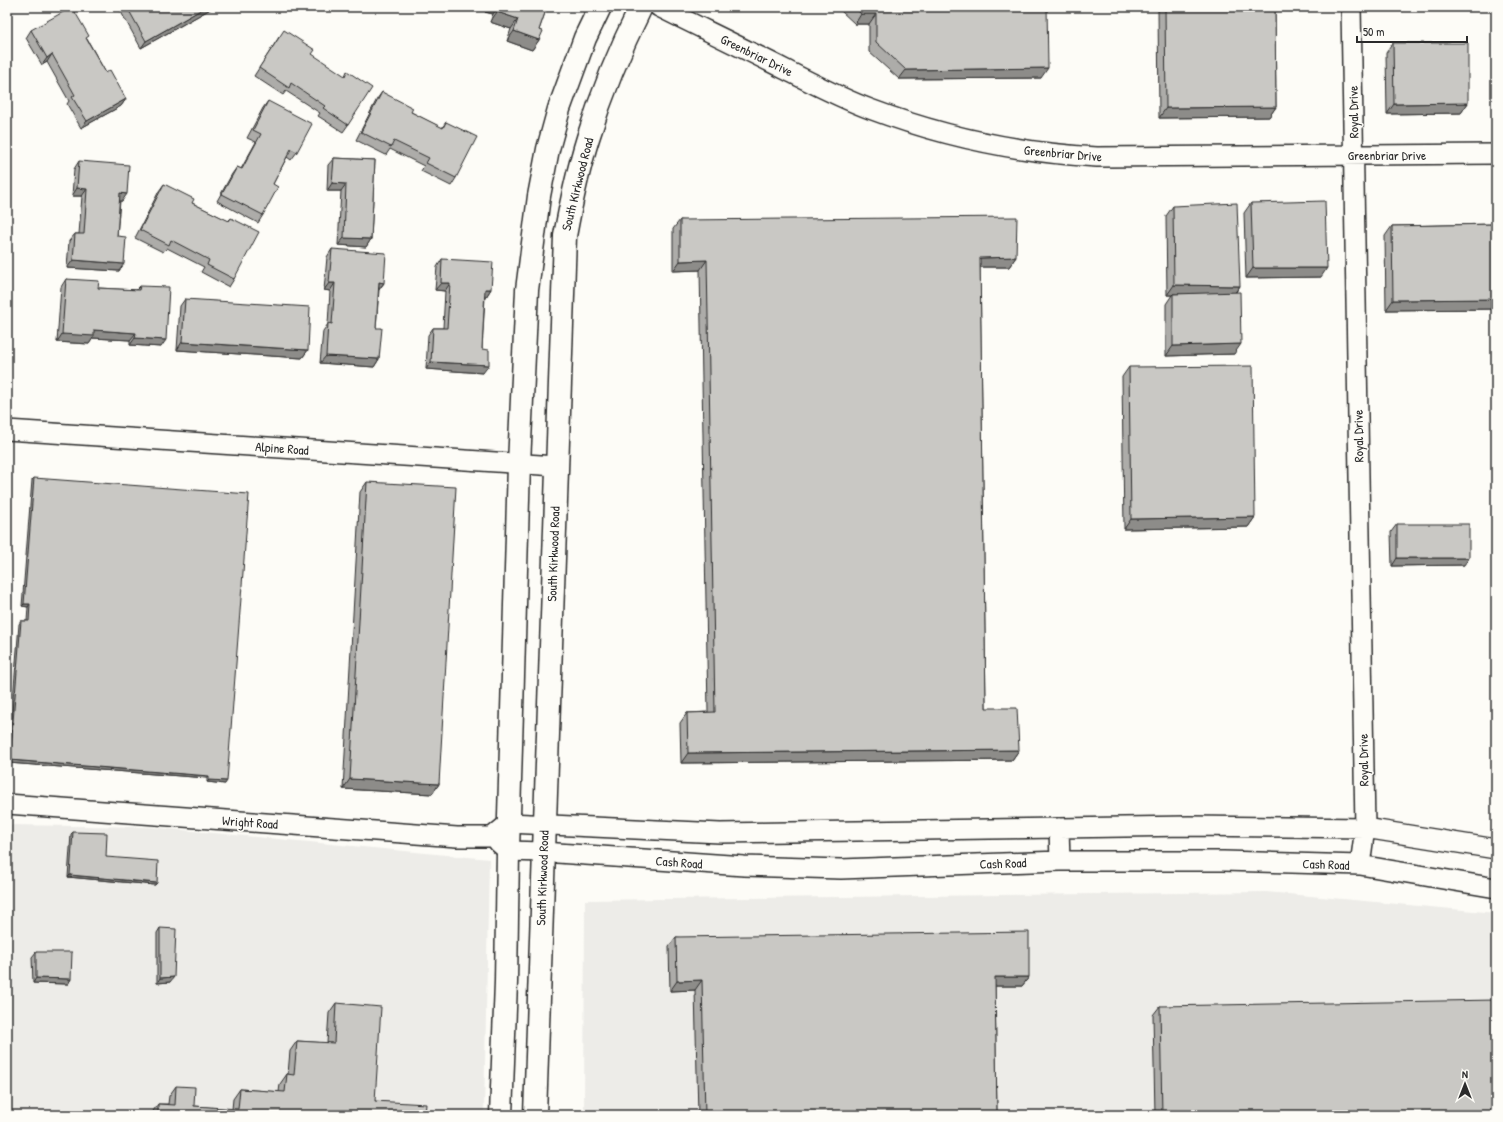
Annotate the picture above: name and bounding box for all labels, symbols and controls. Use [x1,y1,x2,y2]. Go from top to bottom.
scale bar [1357,18,1467,44]
text: 50 m [1363,23,1384,40]
street label: Greenbriar Drive [718,30,796,80]
street label: Royal Drive [1344,86,1362,138]
street label: South Kirkwood Road [557,136,597,232]
street label: Greenbriar Drive [1023,141,1103,165]
street label: Greenbriar Drive [1348,146,1426,164]
street label: Royal Drive [1349,410,1367,462]
street label: Alpine Road [255,437,309,459]
street label: South Kirkwood Road [542,506,564,602]
street label: Royal Drive [1354,734,1372,786]
street label: Wright Road [221,811,279,833]
street label: South Kirkwood Road [531,830,553,926]
street label: Cash Road [655,851,703,873]
street label: Cash Road [979,853,1027,873]
street label: Cash Road [1302,854,1350,874]
north arrow [1445,1064,1485,1104]
text: N [1462,1067,1468,1081]

